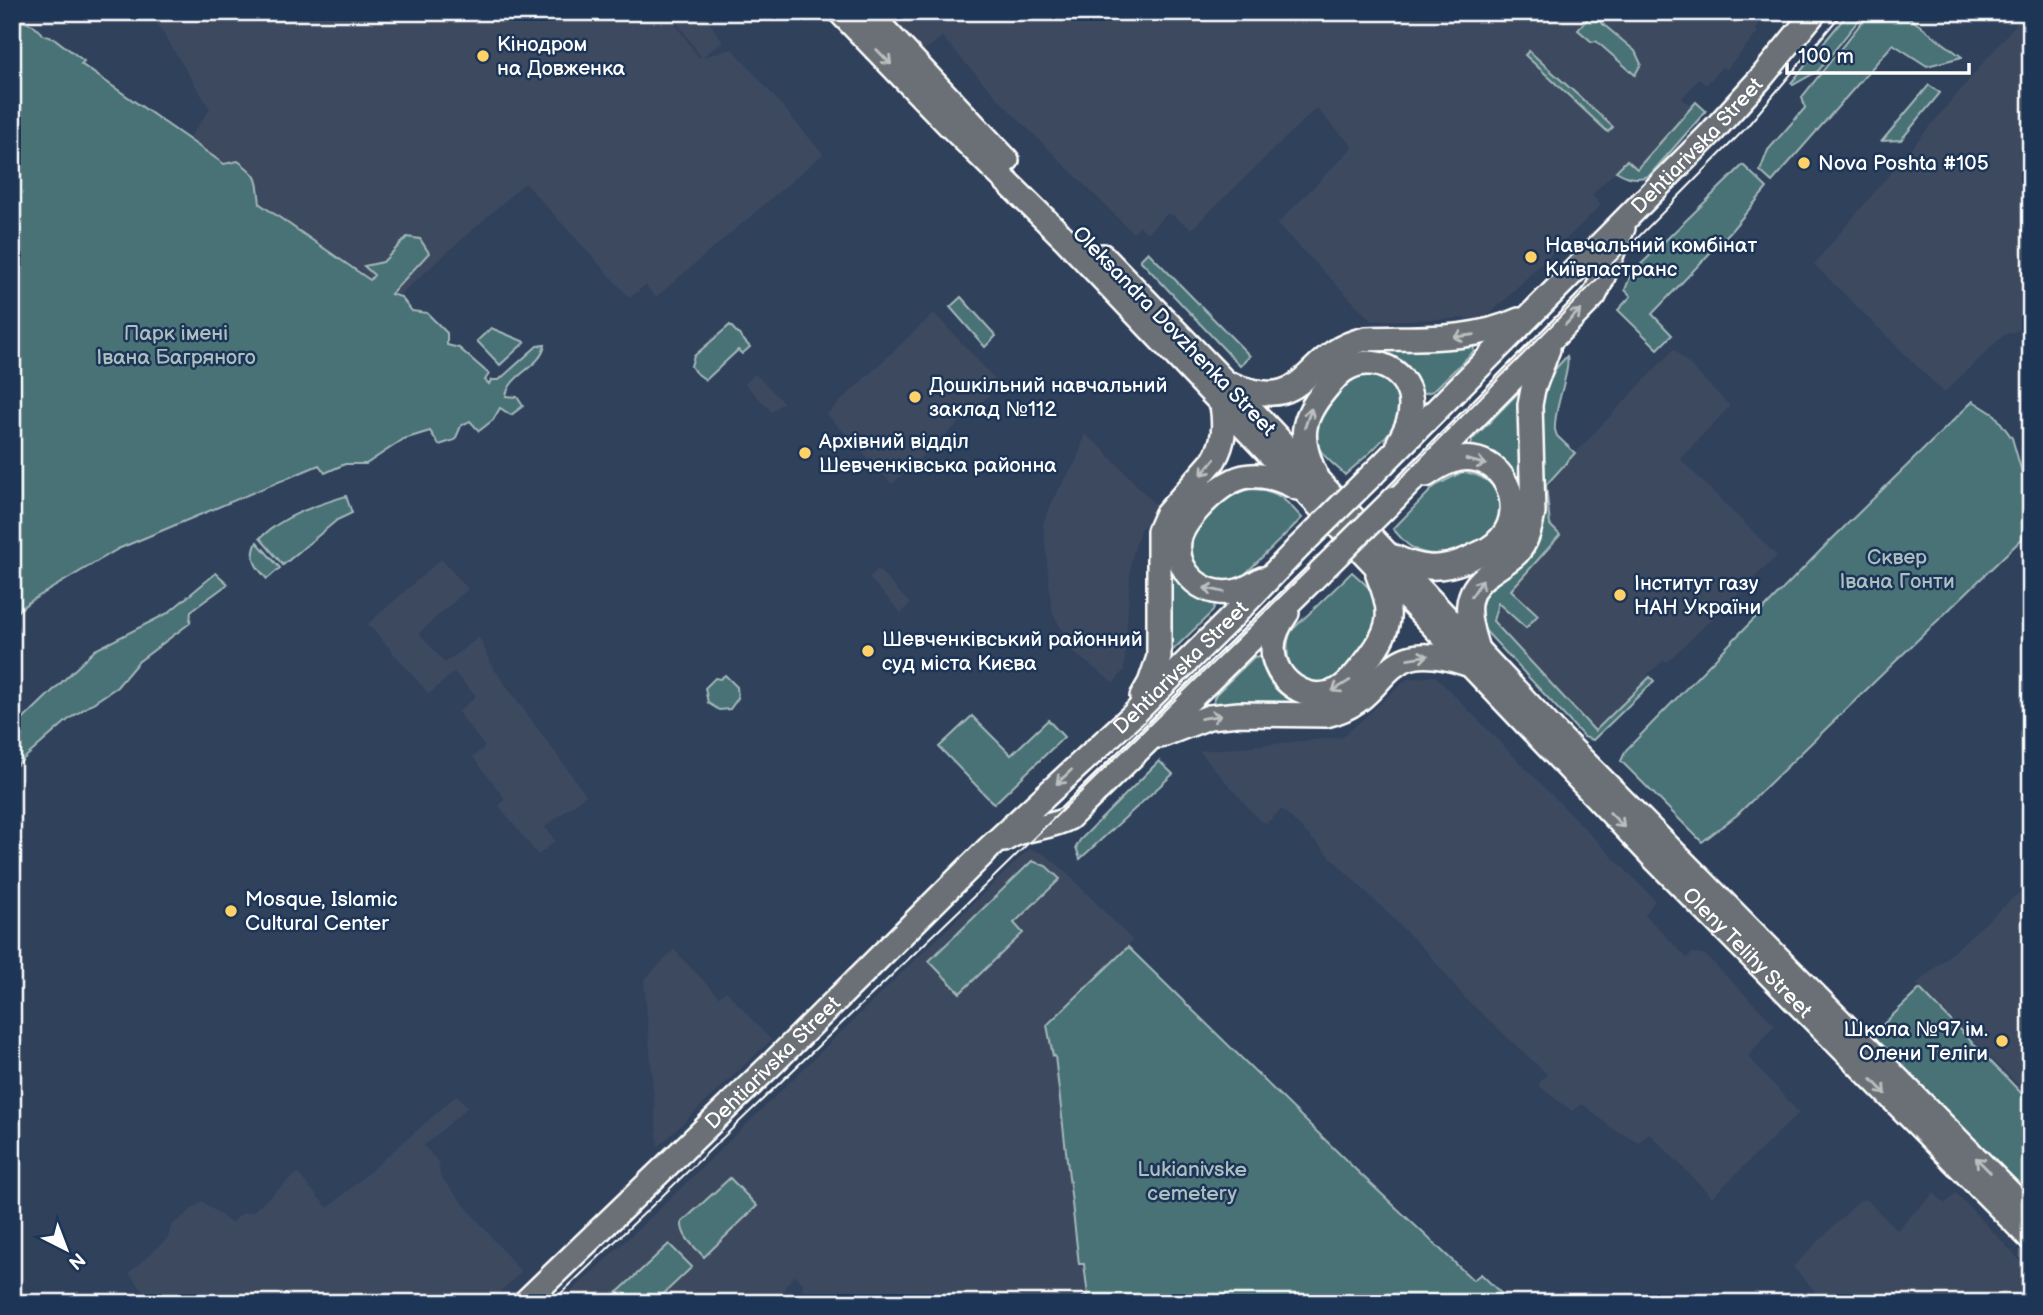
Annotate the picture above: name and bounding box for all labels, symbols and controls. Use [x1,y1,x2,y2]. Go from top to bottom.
place label: Кінодром на Довженка [497,32,626,81]
scale bar [1787,32,1969,76]
text: 100 m [1798,44,1854,69]
marker: Кінодром на Довженка [475,48,491,64]
one-way arrow [876,49,893,66]
street label: Dehtiarivska Street [1626,72,1768,219]
place label: Nova Poshta #105 [1818,151,1989,176]
marker: Nova Poshta #105 [1796,155,1812,171]
street label: Oleksandra Dovzhenka Street [1067,221,1281,441]
place label: Навчальний комбінат Київпастранс [1545,233,1757,282]
marker: Навчальний комбінат Київпастранс [1523,249,1539,265]
one-way arrow [1565,309,1582,326]
park label: Парк імені Івана Багряного [96,321,256,370]
one-way arrow [1453,329,1476,342]
place label: Дошкільний навчальний заклад №112 [929,373,1167,422]
marker: Дошкільний навчальний заклад №112 [907,389,923,405]
one-way arrow [1303,408,1315,430]
place label: Архівний відділ Шевченківська районна [818,429,1057,478]
marker: Архівний відділ Шевченківська районна [797,445,813,461]
one-way arrow [1464,456,1487,469]
one-way arrow [1200,458,1216,476]
park label: Сквер Івана Гонти [1839,545,1955,594]
place label: Інститут газу НАН України [1634,571,1761,620]
one-way arrow [1470,579,1484,598]
one-way arrow [1204,583,1226,596]
marker: Інститут газу НАН України [1612,587,1628,603]
street label: Dehtiarivska Street [1108,595,1254,739]
place label: Шевченківський районний суд міста Києва [882,627,1143,676]
marker: Шевченківський районний суд міста Києва [860,643,876,659]
one-way arrow [1406,650,1429,663]
one-way arrow [1331,680,1351,694]
one-way arrow [1199,710,1222,723]
one-way arrow [1056,768,1073,785]
one-way arrow [1608,811,1625,828]
street label: Oleny Telihy Street [1678,882,1818,1023]
place label: Mosque, Islamic Cultural Center [245,887,398,936]
marker: Mosque, Islamic Cultural Center [223,903,239,919]
street label: Dehtiarivska Street [700,990,846,1134]
place label: Школа №97 ім. Олени Теліги [1844,1017,1988,1066]
marker: Школа №97 ім. Олени Теліги [1994,1033,2010,1049]
one-way arrow [1871,1078,1888,1095]
park label: Lukianivske cemetery [1137,1157,1247,1206]
one-way arrow [1974,1157,1991,1174]
north arrow [32,1214,102,1284]
text: N [63,1247,89,1274]

